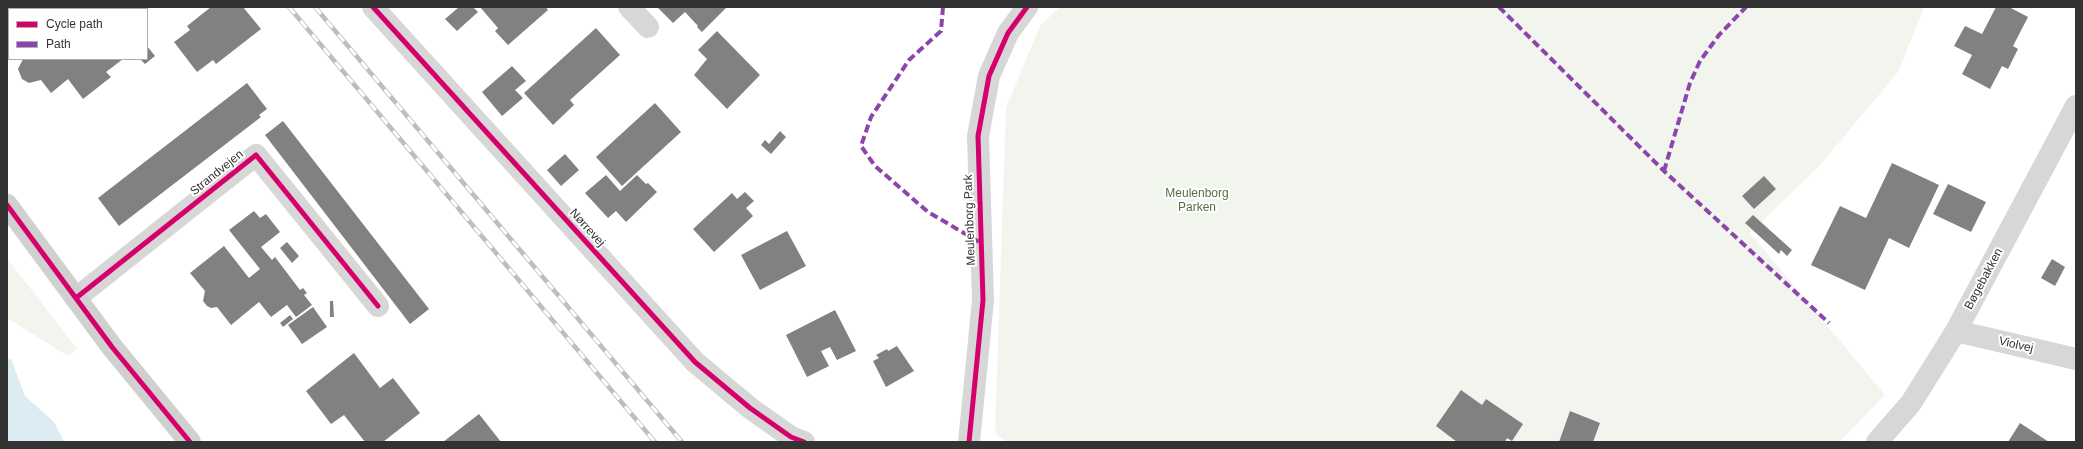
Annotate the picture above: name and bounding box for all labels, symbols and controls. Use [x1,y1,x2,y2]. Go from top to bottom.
legend [8,8,148,60]
text: Cycle path [46,17,103,31]
text: Path [46,37,71,51]
street label: Strandvejen [188,147,246,199]
street label: Meulenborg Park [961,174,979,266]
park label: Meulenborg Parken [1165,187,1229,215]
street label: Nørrevej [566,206,608,250]
street label: Bøgebakken [1962,246,2006,312]
street label: Violvej [1997,334,2035,356]

